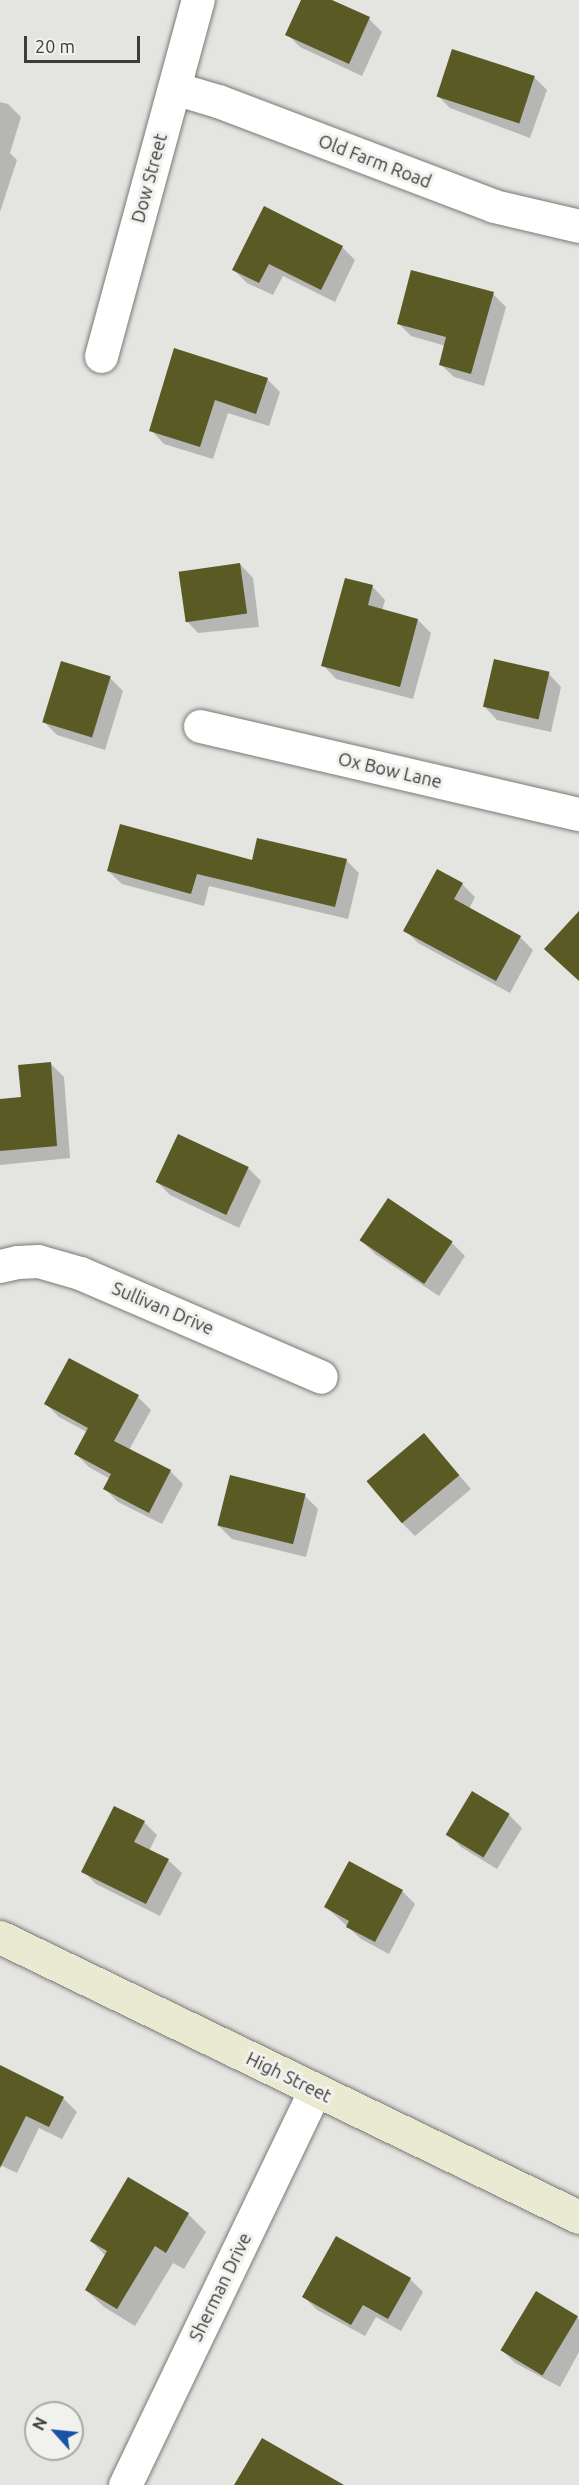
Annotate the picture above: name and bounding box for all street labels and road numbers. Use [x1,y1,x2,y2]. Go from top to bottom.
street label: Old Farm Road [315,130,435,192]
street label: Dow Street [127,131,171,225]
street label: Ox Bow Lane [336,748,444,792]
street label: Sullivan Drive [109,1277,217,1339]
street label: High Street [243,2047,335,2107]
street label: Sherman Drive [184,2229,256,2345]

